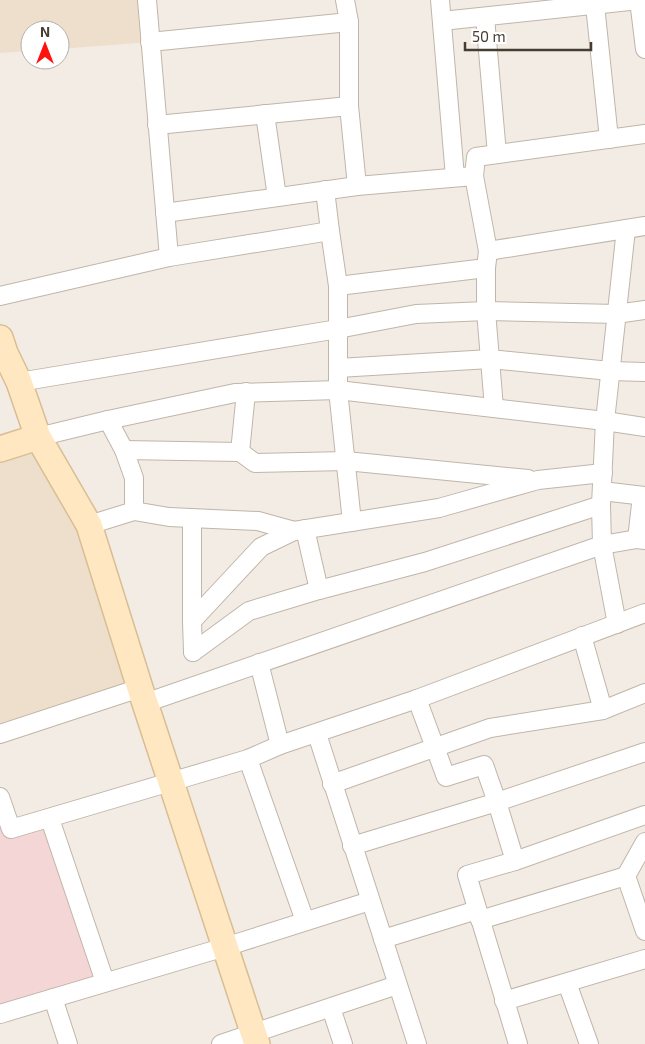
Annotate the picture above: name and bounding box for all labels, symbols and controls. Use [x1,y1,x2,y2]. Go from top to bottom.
north arrow [20,20,70,70]
scale bar [465,20,591,52]
text: N [40,23,50,40]
text: 50 m [472,27,506,45]

